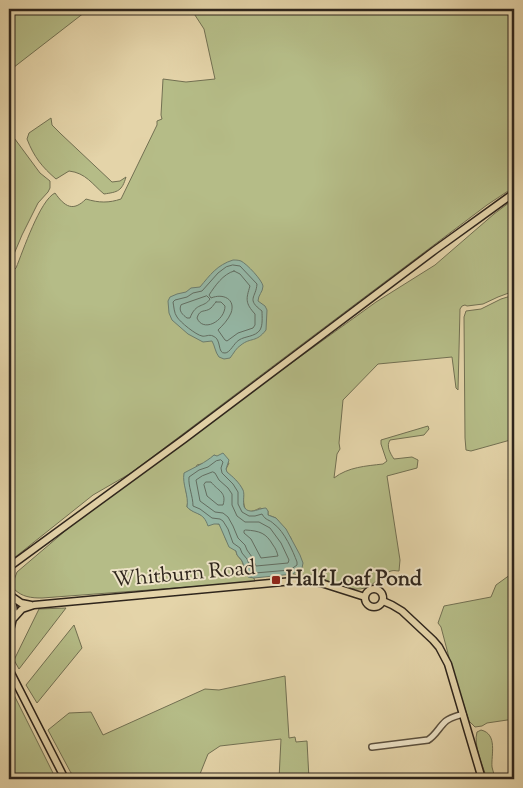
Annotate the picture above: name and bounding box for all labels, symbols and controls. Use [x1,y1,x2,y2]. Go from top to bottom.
street label: Whitburn Road [111,554,257,596]
place label: Half Loaf Pond [286,565,422,595]
marker: Half Loaf Pond [270,574,282,586]

